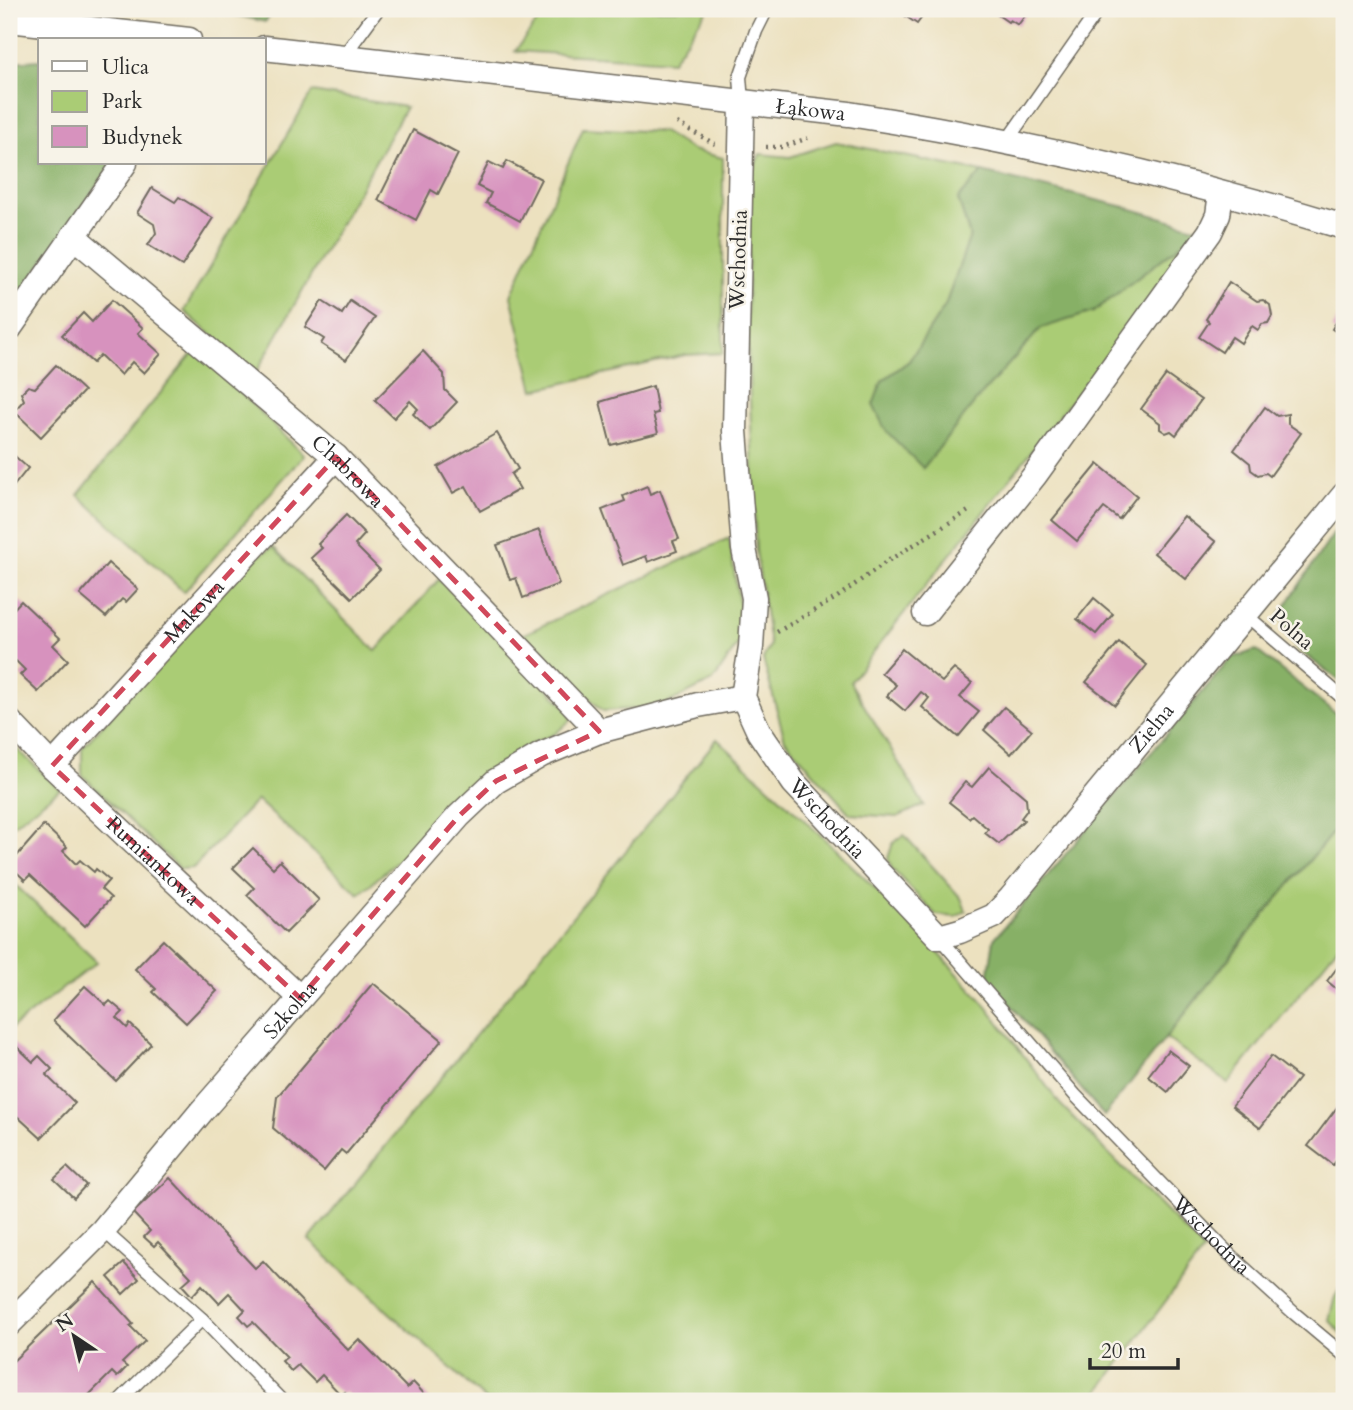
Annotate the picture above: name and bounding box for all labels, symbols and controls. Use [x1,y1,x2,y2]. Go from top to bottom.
legend [38,38,266,164]
text: Ulica [102,53,149,82]
text: Park [102,87,143,116]
street label: Łąkowa [774,92,847,129]
text: Budynek [102,123,184,152]
street label: Wschodnia [722,209,755,312]
street label: Chabrowa [305,428,391,514]
street label: Makowa [158,573,231,650]
street label: Polna [1263,602,1320,657]
street label: Zielna [1122,697,1181,760]
street label: Wschodnia [781,771,872,865]
street label: Rumiankowa [100,810,206,913]
street label: Szkolna [257,975,324,1046]
street label: Wschodnia [1164,1189,1257,1282]
north arrow [38,1302,108,1372]
text: N [51,1307,79,1338]
scale bar [1090,1326,1178,1370]
text: 20 m [1101,1337,1146,1366]

